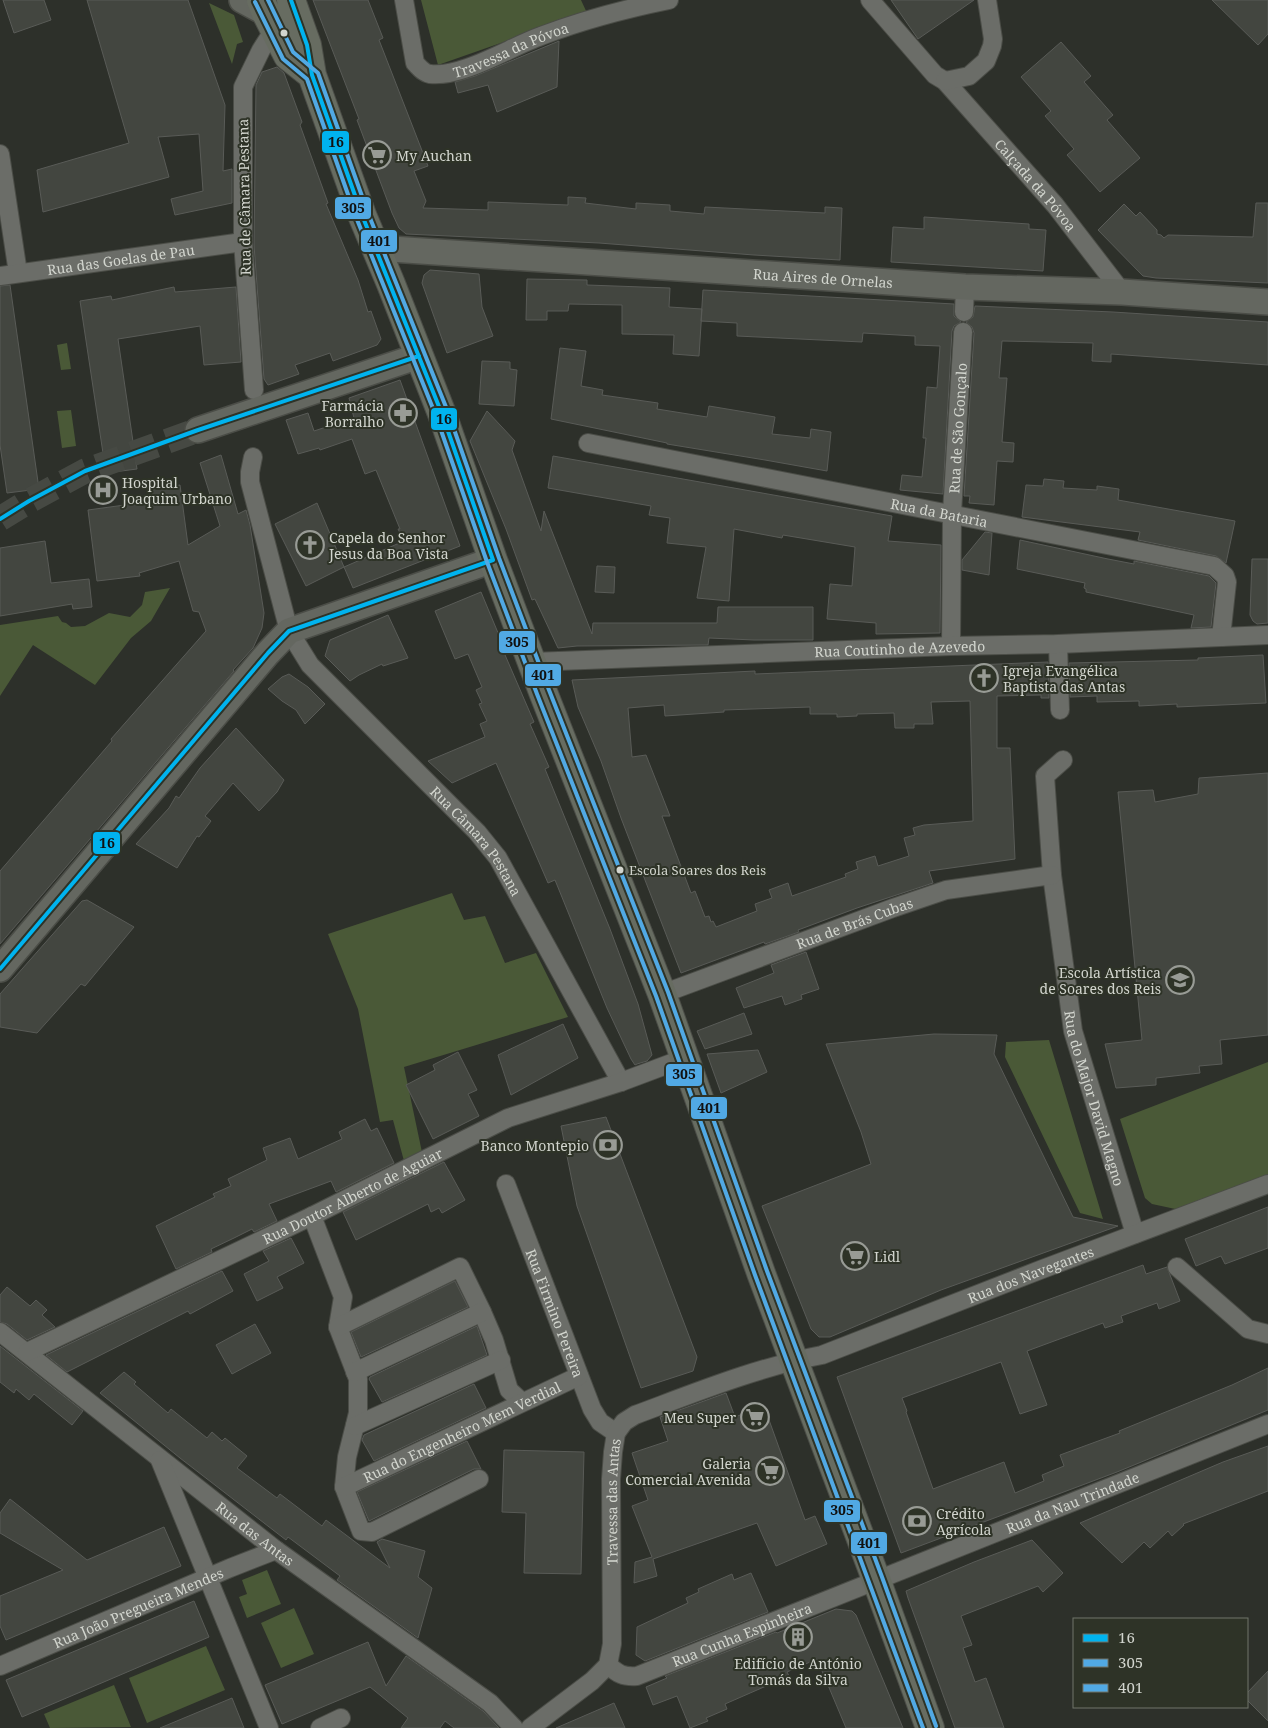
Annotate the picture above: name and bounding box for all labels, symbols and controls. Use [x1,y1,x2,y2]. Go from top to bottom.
street label: Travessa da Póvoa [451,17,571,81]
unlabelled marker [279,28,289,38]
street label: Rua de Câmara Pestana [233,118,255,276]
line badge: 16 [321,130,350,154]
text: 16 [328,132,344,151]
street label: Calçada da Póvoa [991,134,1081,235]
supermarket icon: My Auchan [362,140,392,170]
place label: My Auchan [396,146,472,165]
line badge: 305 [334,196,372,220]
text: 305 [341,198,365,217]
line badge: 401 [360,229,398,253]
text: 401 [367,231,391,250]
street label: Rua das Goelas de Pau [46,239,196,279]
street label: Rua Aires de Ornelas [753,263,893,292]
street label: Rua de São Gonçalo [944,362,971,494]
place label: Farmácia Borralho [321,396,384,431]
pharmacy icon: Farmácia Borralho [388,398,418,428]
line badge: 16 [430,407,458,431]
text: 16 [436,409,452,428]
place label: Hospital Joaquim Urbano [121,473,232,508]
hospital icon: Hospital Joaquim Urbano [88,475,118,505]
street label: Rua da Bataria [889,493,990,531]
place label: Capela do Senhor Jesus da Boa Vista [328,528,449,563]
church icon: Capela do Senhor Jesus da Boa Vista [295,530,325,560]
line badge: 305 [498,630,536,654]
text: 305 [505,632,529,651]
street label: Rua Coutinho de Azevedo [814,636,985,661]
place label: Igreja Evangélica Baptista das Antas [1003,661,1125,696]
line badge: 401 [524,663,562,687]
church icon: Igreja Evangélica Baptista das Antas [969,663,999,693]
text: 401 [531,665,555,684]
street label: Rua Câmara Pestana [426,781,526,899]
line badge: 16 [92,831,121,855]
text: 16 [99,833,115,852]
place label: Escola Soares dos Reis [629,861,766,879]
marker: Escola Soares dos Reis [615,865,625,875]
street label: Rua de Brás Cubas [793,893,915,953]
place label: Escola Artística de Soares dos Reis [1040,963,1161,998]
school or university icon: Escola Artística de Soares dos Reis [1165,965,1195,995]
street label: Rua do Major David Magno [1061,1009,1129,1188]
line badge: 305 [665,1063,703,1087]
text: 305 [672,1064,696,1083]
line badge: 401 [690,1096,728,1120]
text: 401 [697,1098,721,1117]
bank icon: Banco Montepio [593,1130,623,1160]
place label: Banco Montepio [481,1136,589,1155]
street label: Rua Doutor Alberto de Aguiar [259,1143,446,1248]
supermarket icon: Lidl [840,1241,870,1271]
street label: Rua dos Navegantes [965,1241,1096,1307]
street label: Rua Firmino Pereira [522,1246,589,1380]
place label: Lidl [874,1247,901,1266]
street label: Rua do Engenheiro Mem Verdial [360,1376,564,1486]
supermarket icon: Meu Super [740,1402,770,1432]
place label: Meu Super [664,1408,736,1427]
street label: Travessa das Antas [601,1437,625,1565]
place label: Galeria Comercial Avenida [625,1454,751,1489]
supermarket icon: Galeria Comercial Avenida [755,1456,785,1486]
street label: Rua da Nau Trindade [1003,1467,1142,1537]
street label: Rua das Antas [212,1497,298,1570]
line badge: 305 [823,1499,861,1523]
text: 305 [830,1500,854,1519]
place label: Crédito Agrícola [936,1504,992,1539]
bank icon: Crédito Agrícola [902,1506,932,1536]
line badge: 401 [850,1531,888,1555]
text: 401 [857,1533,881,1552]
street label: Rua João Pregueira Mendes [50,1563,226,1652]
street label: Rua Cunha Espinheira [669,1598,814,1671]
legend [1073,1618,1248,1708]
building icon: Edifício de António Tomás da Silva [783,1622,813,1652]
text: 16 [1118,1627,1135,1647]
text: 305 [1118,1652,1143,1672]
place label: Edifício de António Tomás da Silva [734,1654,862,1689]
text: 401 [1118,1677,1143,1697]

